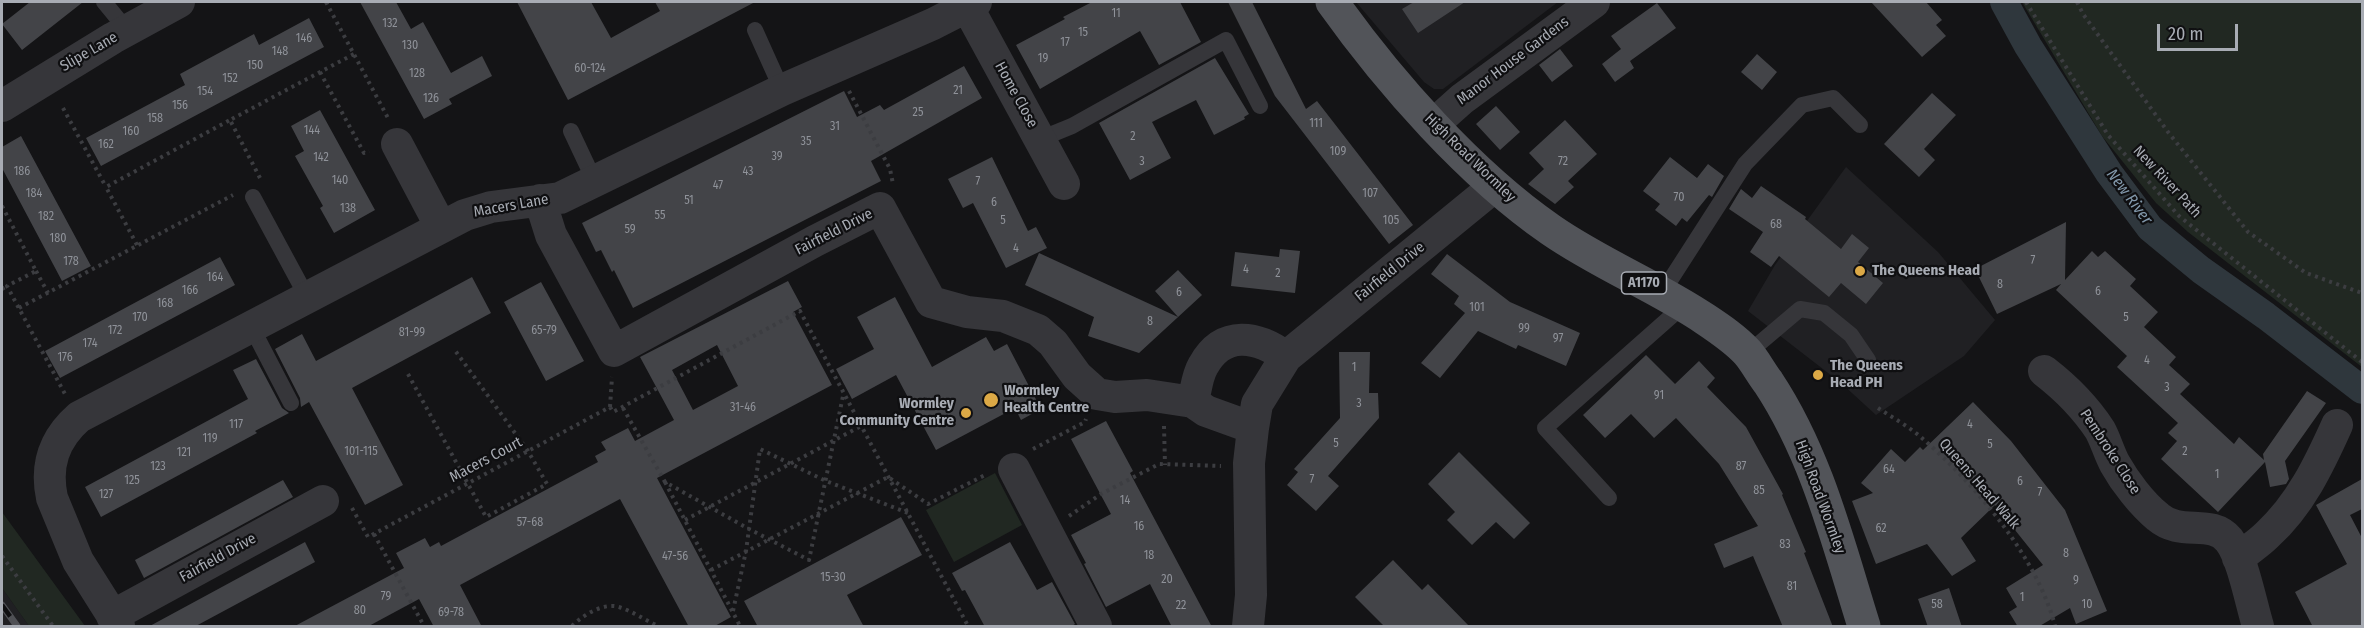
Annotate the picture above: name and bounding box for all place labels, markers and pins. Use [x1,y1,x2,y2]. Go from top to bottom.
place label: The Queens Head [1872,262,1980,280]
marker: The Queens Head [1853,264,1867,278]
place label: The Queens Head PH [1830,357,1903,392]
marker: The Queens Head PH [1811,368,1825,382]
place label: Wormley Health Centre [1004,382,1089,417]
marker: Wormley Health Centre [982,391,1000,409]
place label: Wormley Community Centre [840,395,954,430]
marker: Wormley Community Centre [959,406,973,420]

